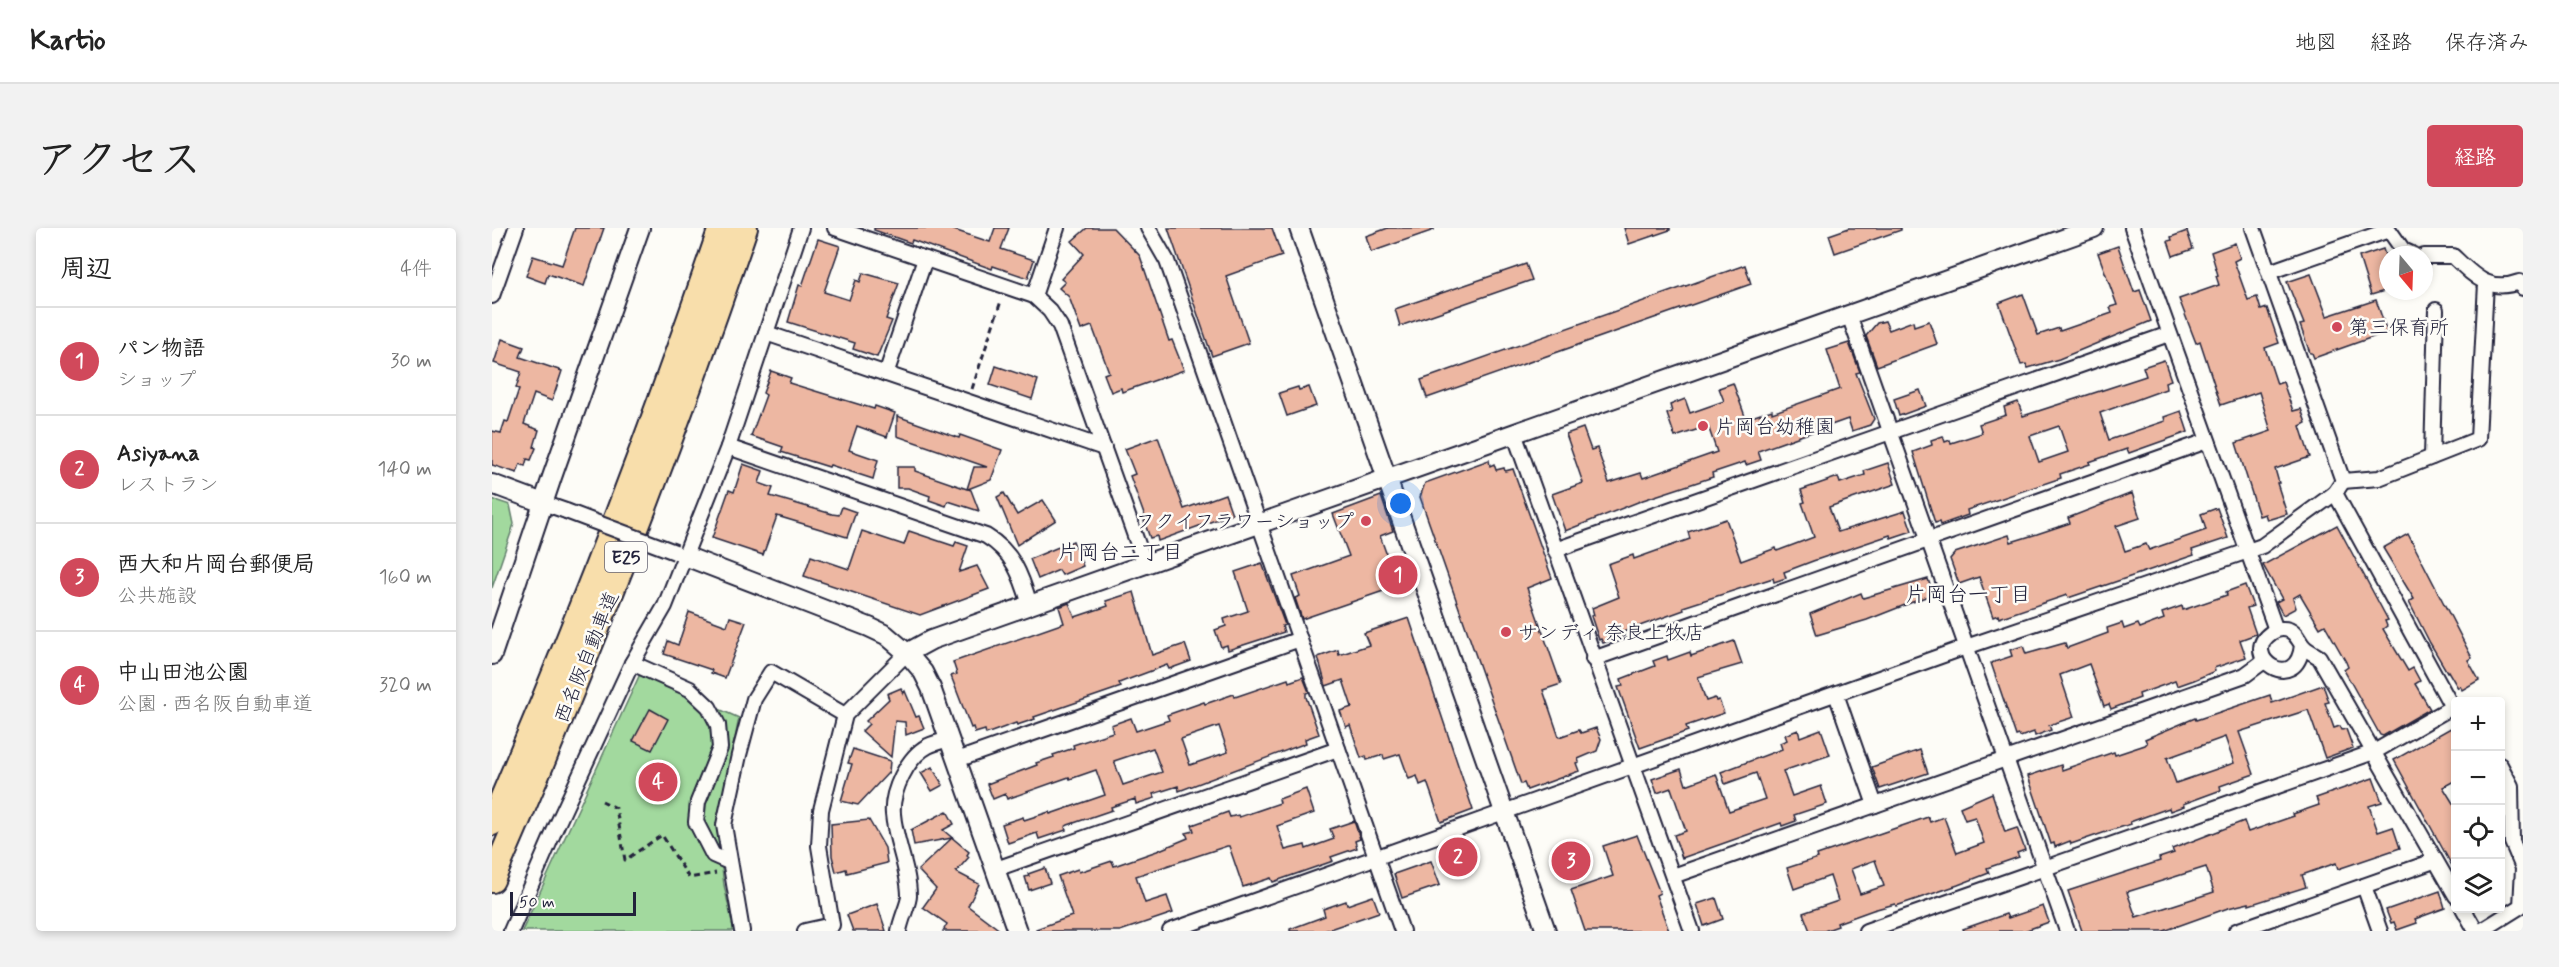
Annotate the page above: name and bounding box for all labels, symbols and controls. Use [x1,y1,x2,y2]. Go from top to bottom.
text: Kartio [30,23,106,60]
text: 地図 [2295,29,2337,57]
text: 経路 [2370,29,2412,57]
text: 保存済み [2445,29,2529,57]
button: 経路 [2427,125,2523,187]
text: アクセス [36,134,201,189]
north arrow [2379,246,2433,300]
text: 周辺 [60,253,112,287]
text: 4件 [400,256,432,283]
place label: 第三保育所 [2349,315,2449,342]
marker: 第三保育所 [2330,320,2344,334]
text: パン物語 [117,335,205,363]
text: 1 [75,348,84,375]
text: 30 m [390,348,432,375]
text: ショップ [117,367,196,394]
place label: 片岡台幼稚園 [1715,414,1835,441]
marker: 片岡台幼稚園 [1696,419,1710,433]
text: Asiyana [117,440,200,468]
text: 2 [75,456,84,483]
text: 140 m [378,456,432,483]
text: レストラン [117,472,219,499]
your location [1386,489,1415,518]
place label: フクイフラワーショップ [1135,509,1354,536]
marker: フクイフラワーショップ [1359,514,1373,528]
district label: 片岡台二丁目 [1057,539,1183,567]
road number: E25 [605,542,647,572]
text: 西大和片岡台郵便局 [117,551,315,579]
pin: 1 [1378,552,1418,598]
text: 3 [75,564,84,591]
text: 160 m [379,564,432,591]
district label: 片岡台一丁目 [1905,581,2031,609]
text: 公共施設 [117,583,197,610]
street label: 西名阪自動車道 [549,588,626,728]
place label: サンディ 奈良上牧店 [1518,620,1705,647]
marker: サンディ 奈良上牧店 [1499,625,1513,639]
text: 中山田池公園 [117,659,249,687]
text: 4 [74,672,85,699]
text: 320 m [379,672,432,699]
text: 公園 · 西名阪自動車道 [117,691,312,718]
map controls [2451,697,2505,913]
button: + [2451,697,2505,751]
button: − [2451,751,2505,805]
pin: 4 [638,760,678,804]
button: locate [2451,805,2505,859]
pin: 2 [1438,834,1478,880]
pin: 3 [1552,838,1590,884]
button: layers [2451,859,2505,913]
scale bar [510,889,636,916]
text: 50 m [519,892,555,913]

